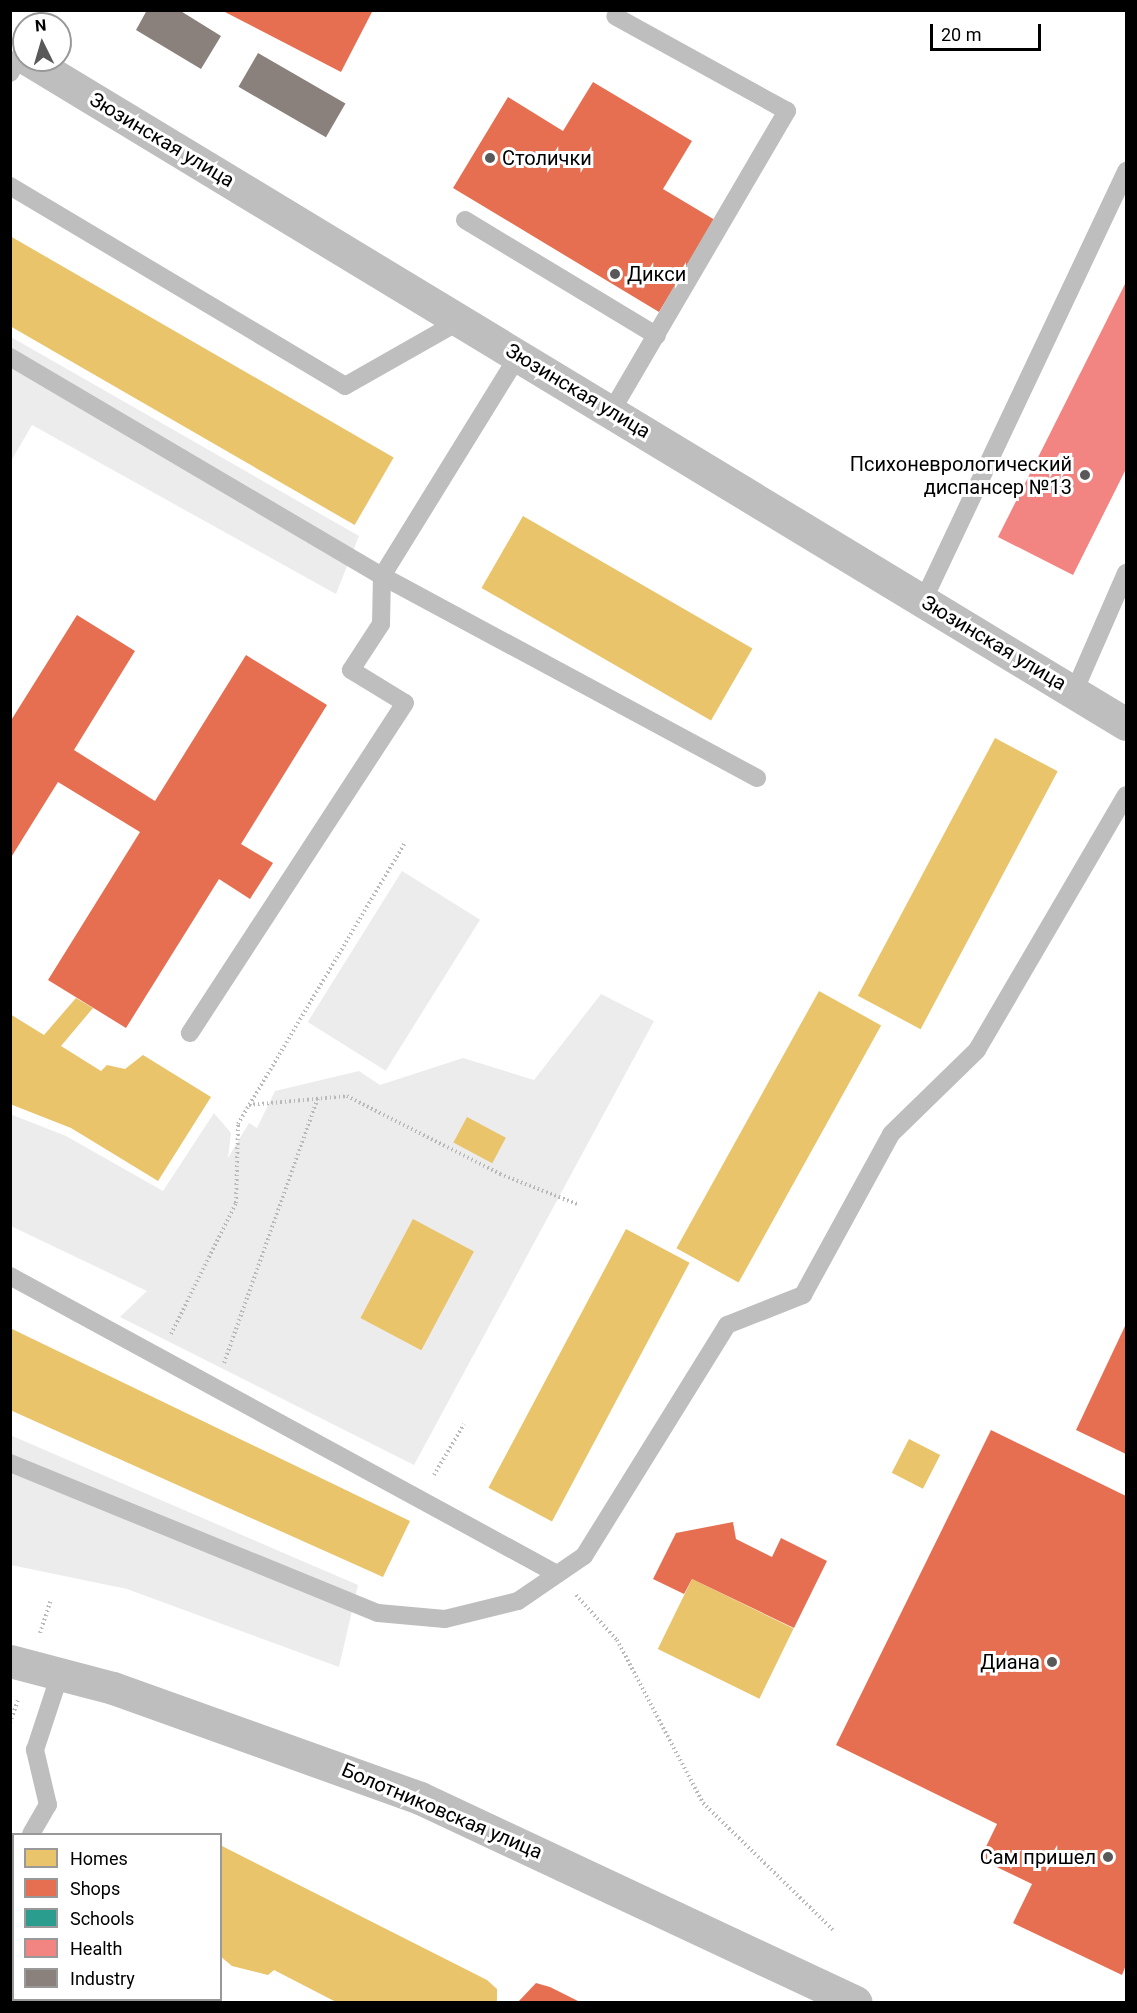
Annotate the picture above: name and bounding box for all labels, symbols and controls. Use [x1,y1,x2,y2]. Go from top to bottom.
north arrow [12,12,72,72]
scale bar [933,12,1044,50]
text: N [34,16,47,36]
text: 20 m [941,24,981,45]
street label: Зюзинская улица [85,87,239,193]
place label: Столички [502,146,592,170]
marker: Столички [483,151,497,165]
place label: Дикси [627,262,686,286]
marker: Дикси [608,267,622,281]
street label: Зюзинская улица [501,338,655,444]
place label: Психоневрологический диспансер №13 [850,452,1072,499]
marker: Психоневрологический диспансер №13 [1076,466,1094,484]
street label: Зюзинская улица [917,590,1071,696]
place label: Диана [980,1650,1040,1674]
marker: Диана [1045,1655,1059,1669]
street label: Болотниковская улица [338,1758,546,1864]
legend [12,1833,222,2001]
place label: Сам пришел [980,1845,1096,1869]
text: Homes [70,1848,128,1869]
marker: Сам пришел [1101,1850,1115,1864]
text: Shops [70,1878,120,1899]
text: Schools [70,1908,134,1929]
text: Health [70,1938,122,1959]
text: Industry [70,1968,135,1989]

